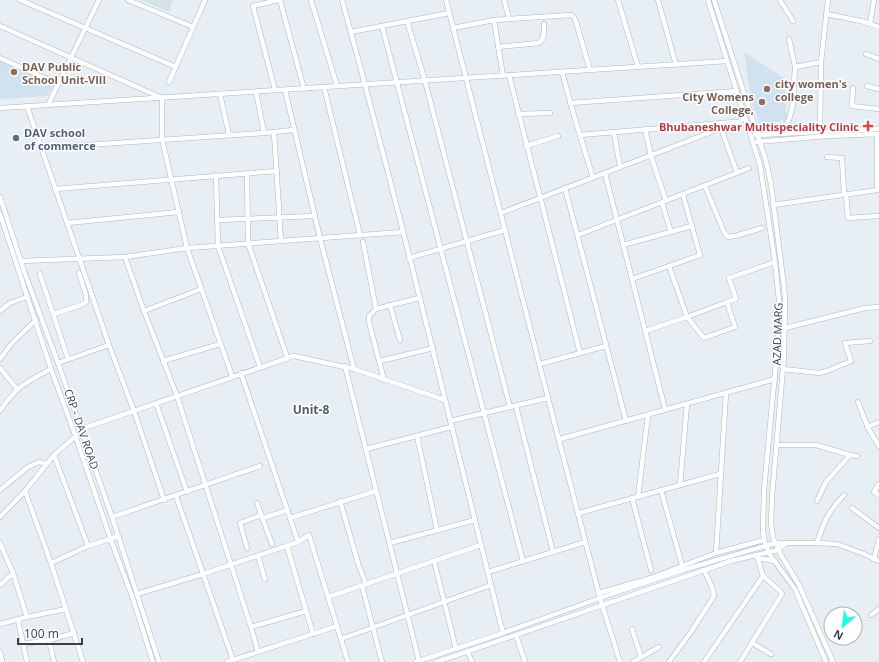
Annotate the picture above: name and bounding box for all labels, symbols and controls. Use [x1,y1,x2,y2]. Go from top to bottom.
place label: DAV Public School Unit-VIII [22,59,106,87]
marker: DAV Public School Unit-VIII [9,67,19,77]
place label: city women's college [775,76,848,104]
marker: city women's college [762,84,772,94]
place label: City Womens College, [682,89,755,117]
marker: City Womens College, [757,97,767,107]
place label: Bhubaneshwar Multispeciality Clinic [659,119,859,134]
marker: Bhubaneshwar Multispeciality Clinic [862,120,874,132]
place label: DAV school of commerce [24,125,96,153]
marker: DAV school of commerce [11,133,21,143]
street label: AZAD MARG [768,302,786,366]
street label: CRP - DAV ROAD [61,387,103,471]
district label: Unit-8 [293,401,329,418]
north arrow [823,606,863,646]
scale bar [18,620,82,646]
text: 100 m [24,625,59,642]
text: N [831,627,846,644]

